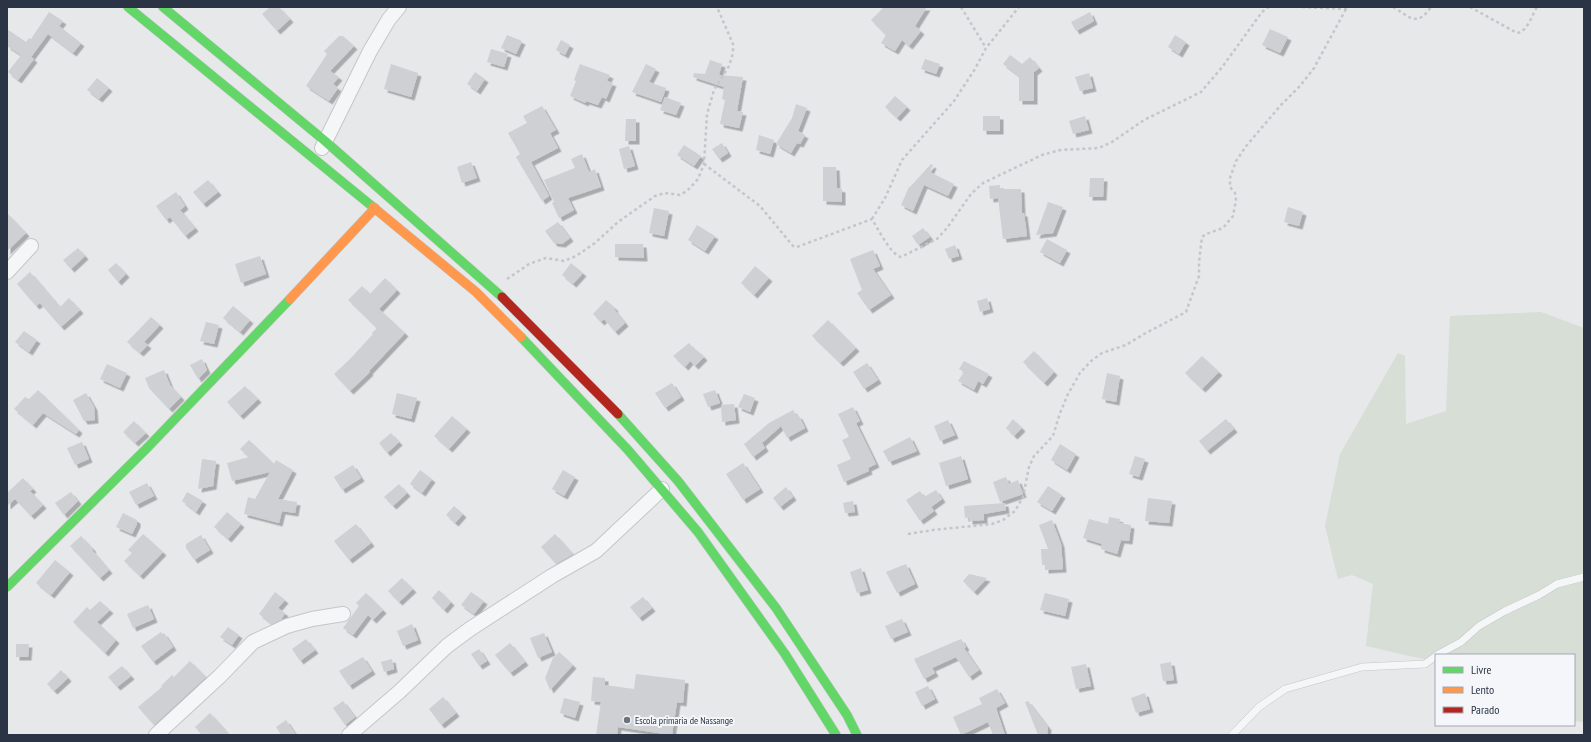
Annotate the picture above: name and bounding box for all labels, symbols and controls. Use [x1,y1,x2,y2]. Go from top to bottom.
legend [1435,654,1575,726]
text: Livre [1471,662,1492,677]
text: Lento [1471,682,1494,697]
text: Parado [1471,702,1499,717]
place label: Escola primaria de Nassange [635,714,733,727]
marker: Escola primaria de Nassange [622,715,632,725]

